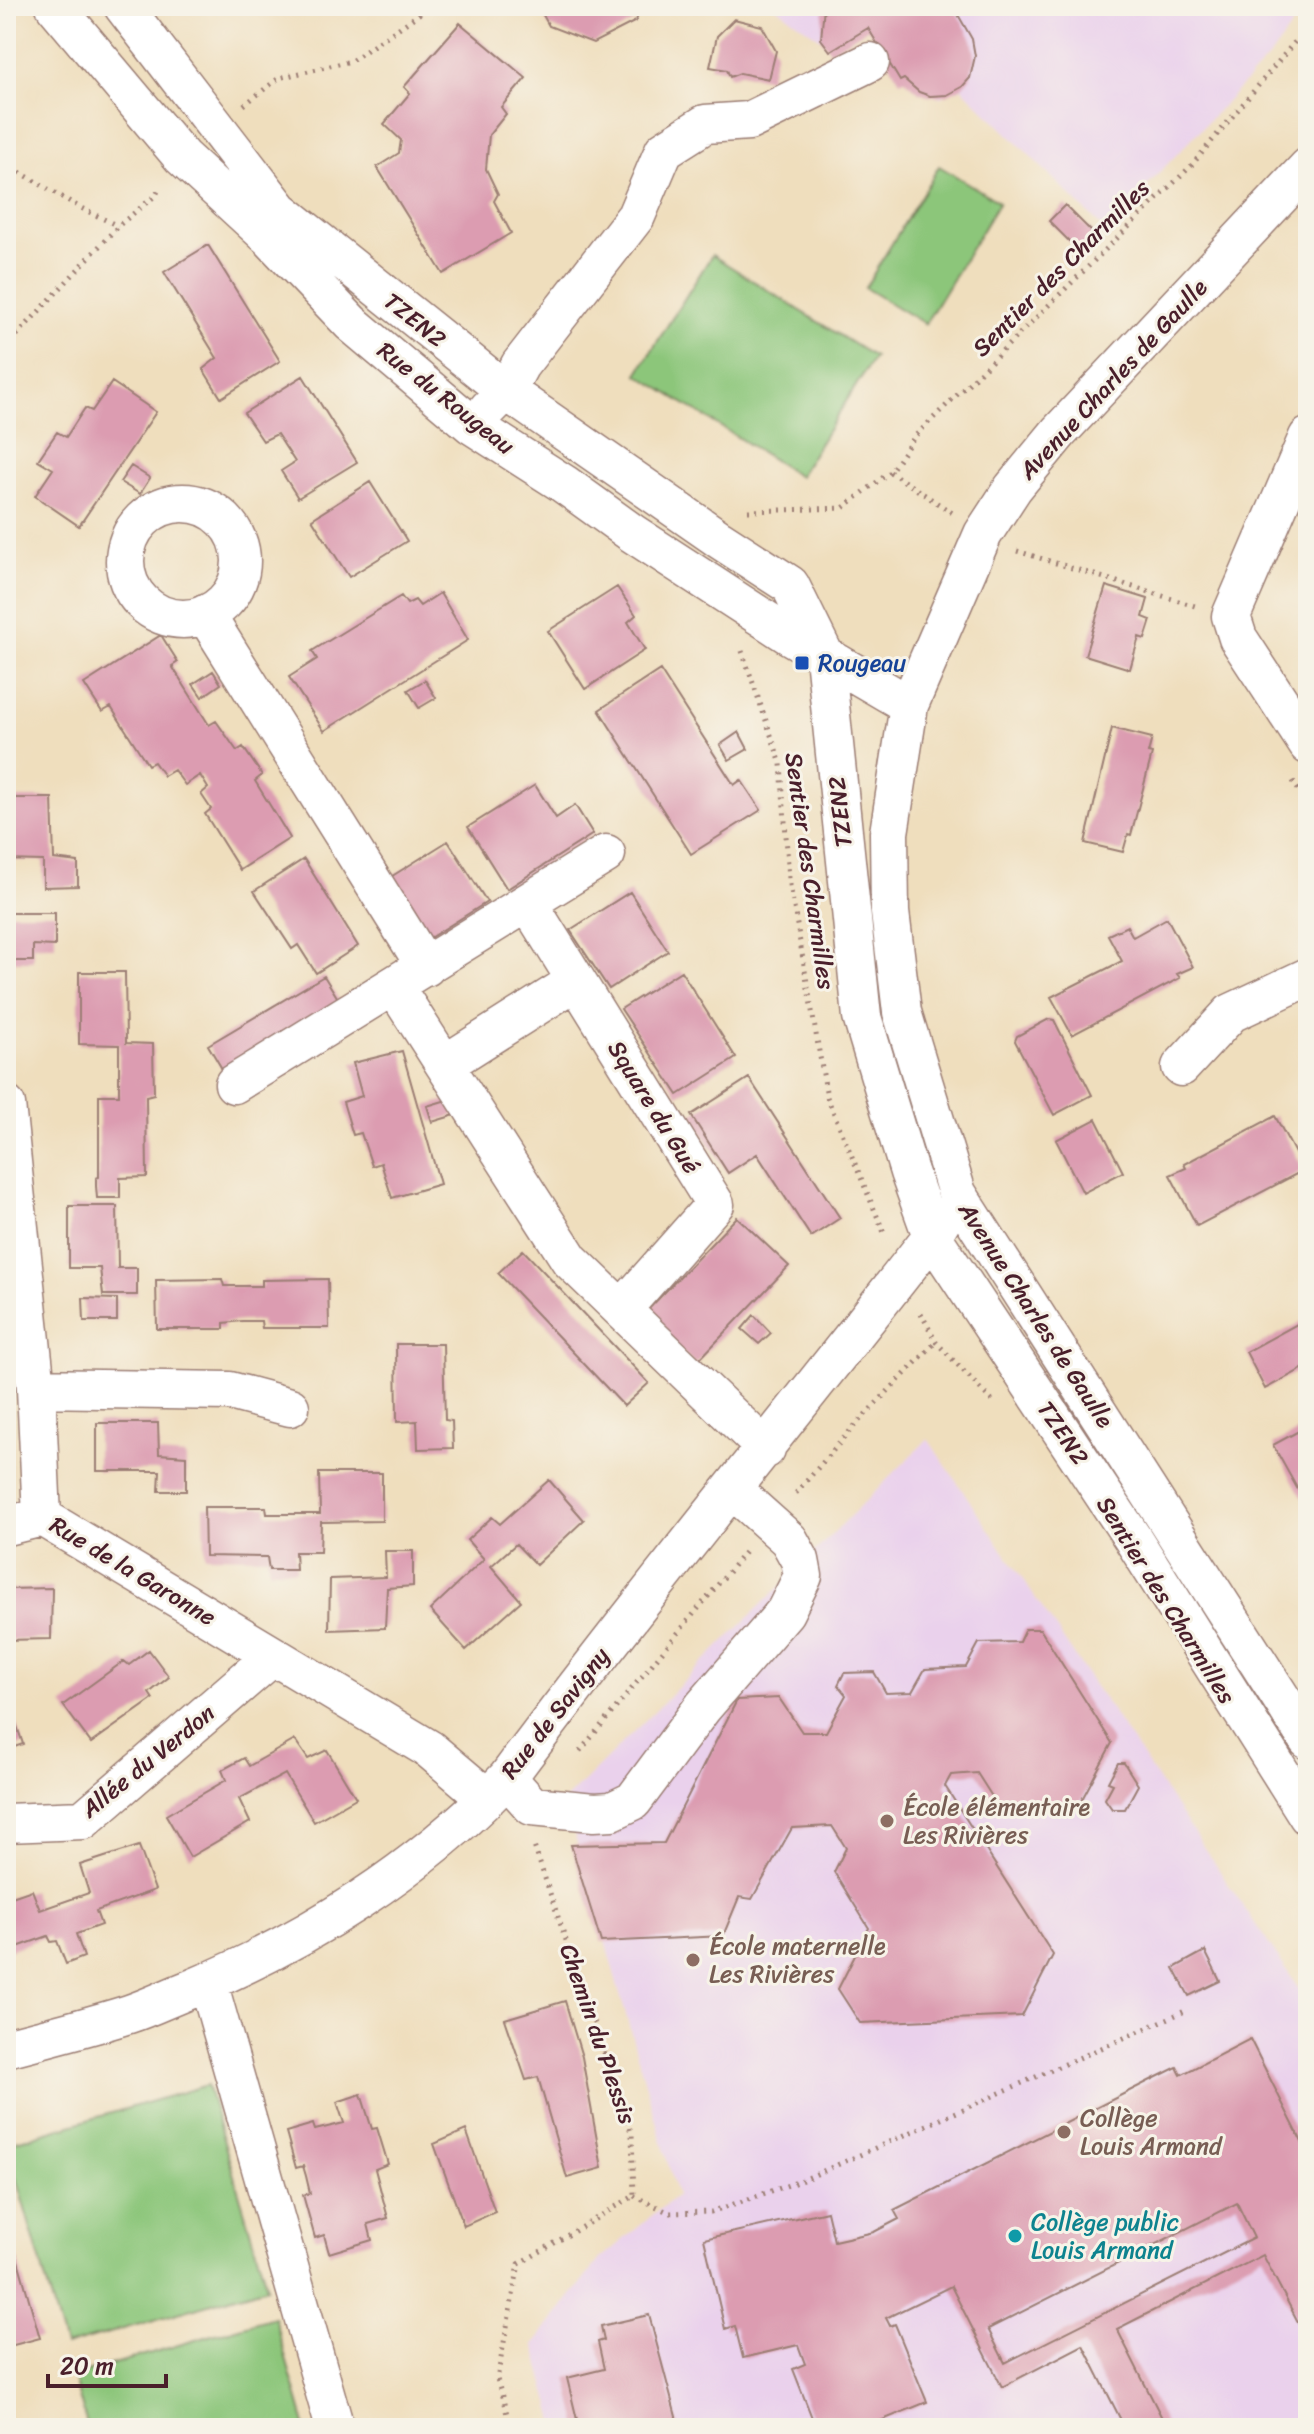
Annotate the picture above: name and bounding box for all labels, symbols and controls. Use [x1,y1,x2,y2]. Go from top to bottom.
street label: Sentier des Charmilles [962,169,1160,367]
street label: Avenue Charles de Gaulle [1007,268,1218,490]
street label: TZEN2 [374,281,456,359]
street label: Rue du Rougeau [368,330,524,466]
place label: Rougeau [818,642,906,684]
marker: Rougeau [793,654,811,672]
street label: Sentier des Charmilles [773,750,847,992]
street label: TZEN2 [815,774,865,850]
street label: Square du Gué [596,1032,712,1182]
street label: Avenue Charles de Gaulle [946,1192,1125,1437]
street label: TZEN2 [1026,1392,1100,1474]
street label: Sentier des Charmilles [1085,1488,1247,1712]
street label: Rue de la Garonne [41,1504,225,1638]
street label: Rue de Savigny [490,1637,621,1789]
street label: Allée du Verdon [70,1693,225,1829]
place label: École élémentaire Les Rivières [903,1786,1091,1856]
marker: École élémentaire Les Rivières [878,1812,896,1830]
place label: École maternelle Les Rivières [709,1925,886,1995]
street label: Chemin du Plessis [547,1938,649,2130]
marker: École maternelle Les Rivières [684,1951,702,1969]
place label: Collège Louis Armand [1080,2097,1223,2167]
marker: Collège Louis Armand [1055,2123,1073,2141]
place label: Collège public Louis Armand [1031,2201,1179,2271]
marker: Collège public Louis Armand [1006,2227,1024,2245]
scale bar [48,2338,166,2388]
text: 20 m [60,2345,114,2387]

